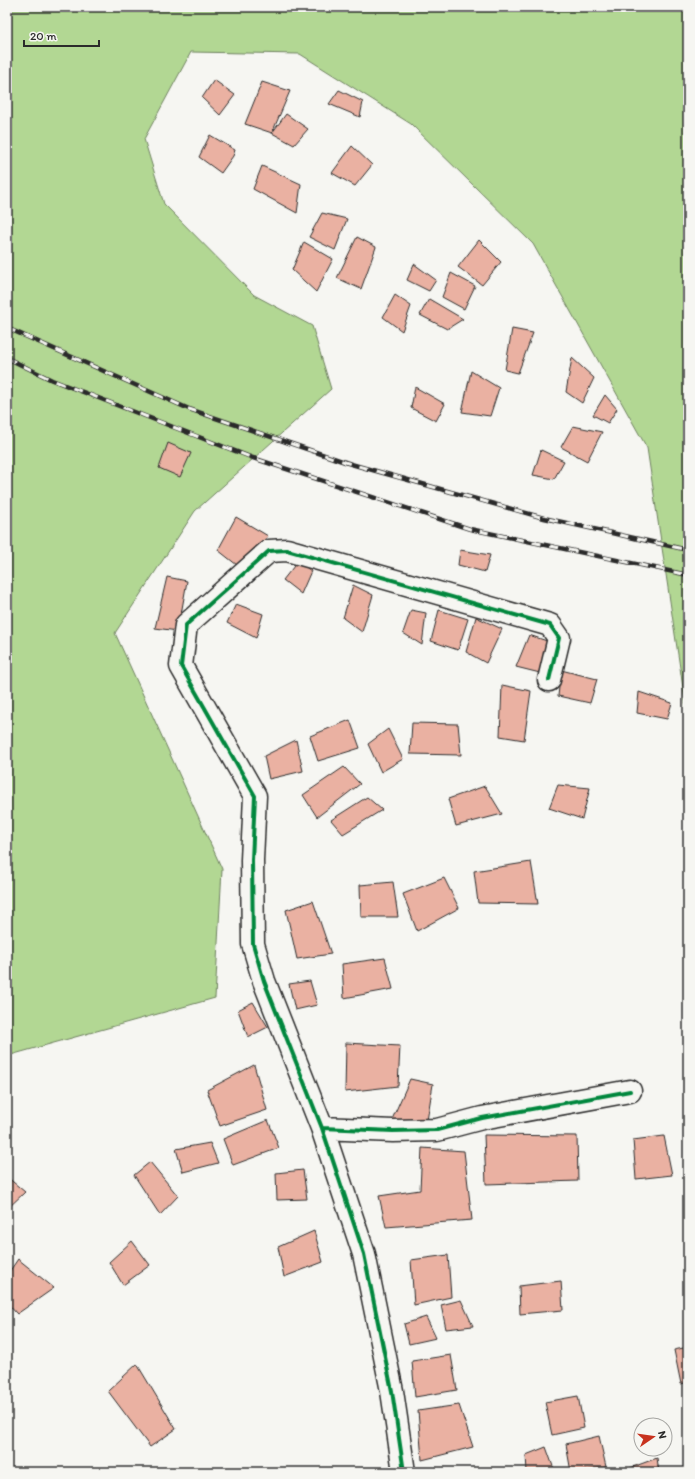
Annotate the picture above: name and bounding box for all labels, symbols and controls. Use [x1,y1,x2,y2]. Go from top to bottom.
scale bar [24,22,99,48]
text: 20 m [30,29,57,43]
north arrow [633,1417,673,1457]
text: N [655,1430,669,1440]

